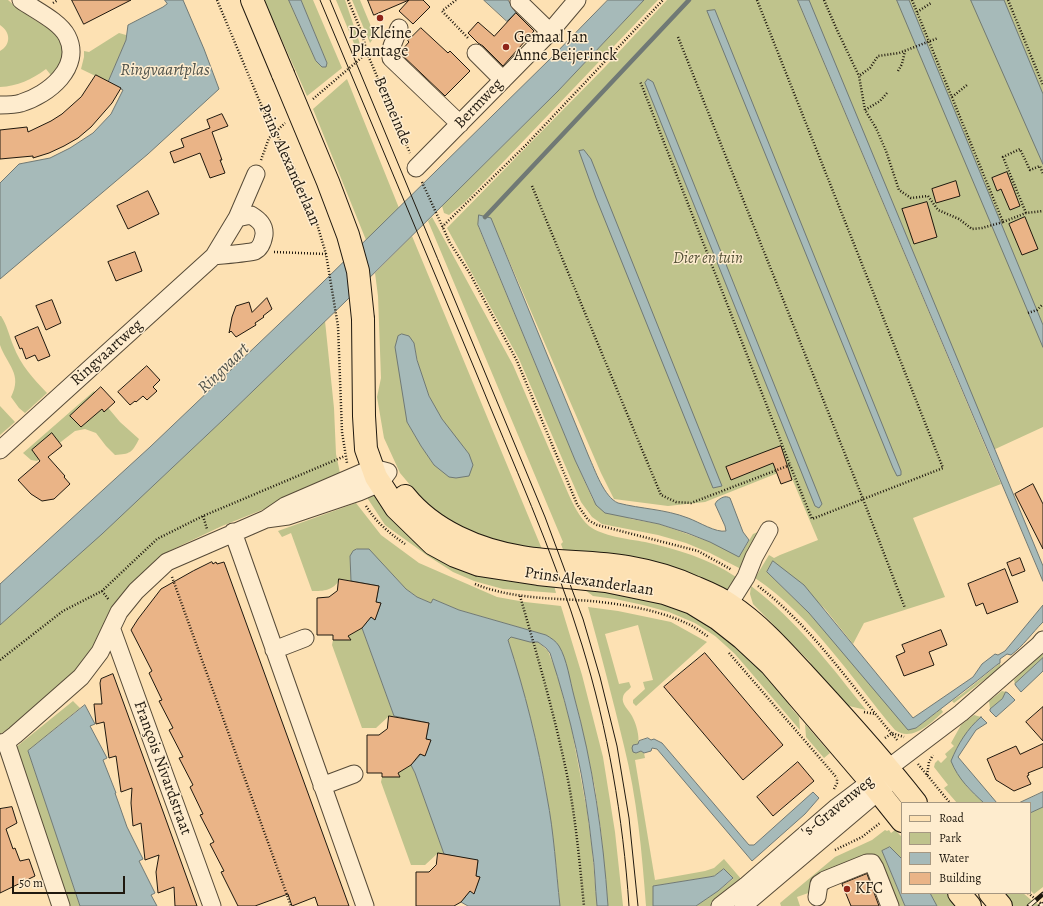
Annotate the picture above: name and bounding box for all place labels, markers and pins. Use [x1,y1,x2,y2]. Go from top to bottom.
marker: De Kleine Plantage [375,13,385,23]
place label: De Kleine Plantage [348,24,412,62]
place label: Gemaal Jan Anne Beijerinck [514,28,617,66]
marker: Gemaal Jan Anne Beijerinck [501,42,511,52]
place label: KFC [855,879,883,899]
marker: KFC [842,884,852,894]

